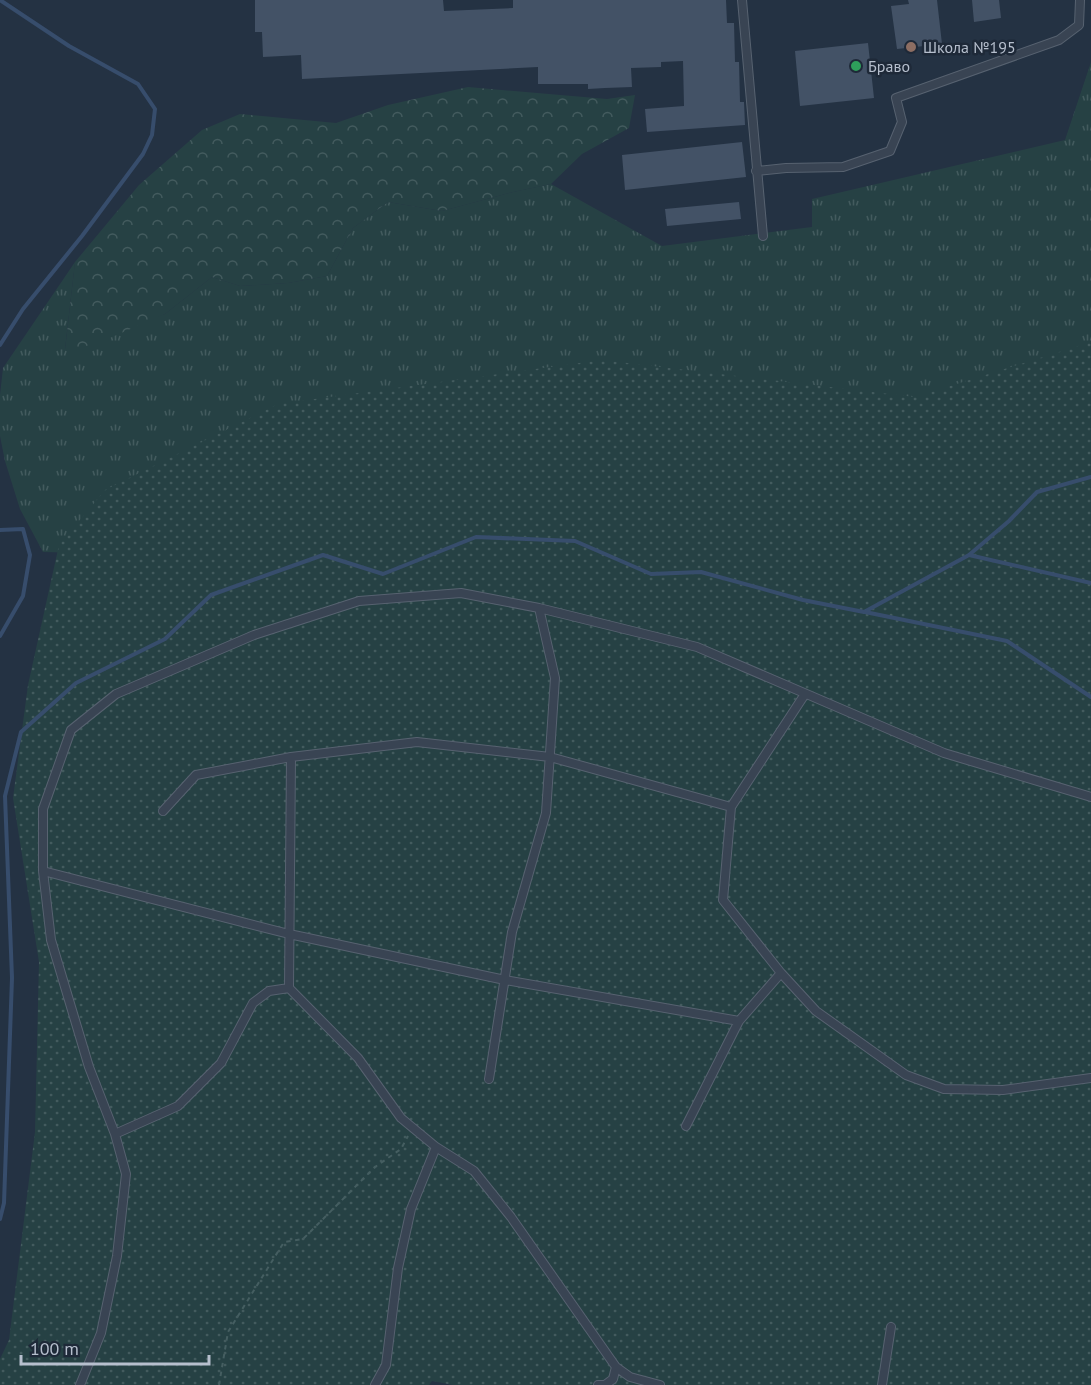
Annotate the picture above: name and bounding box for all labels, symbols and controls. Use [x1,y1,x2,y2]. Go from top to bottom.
place label: Школа №195 [923,37,1016,57]
marker: Школа №195 [904,40,918,54]
place label: Браво [868,56,910,76]
marker: Браво [849,59,863,73]
scale bar [21,1328,208,1366]
text: 100 m [30,1337,79,1360]

